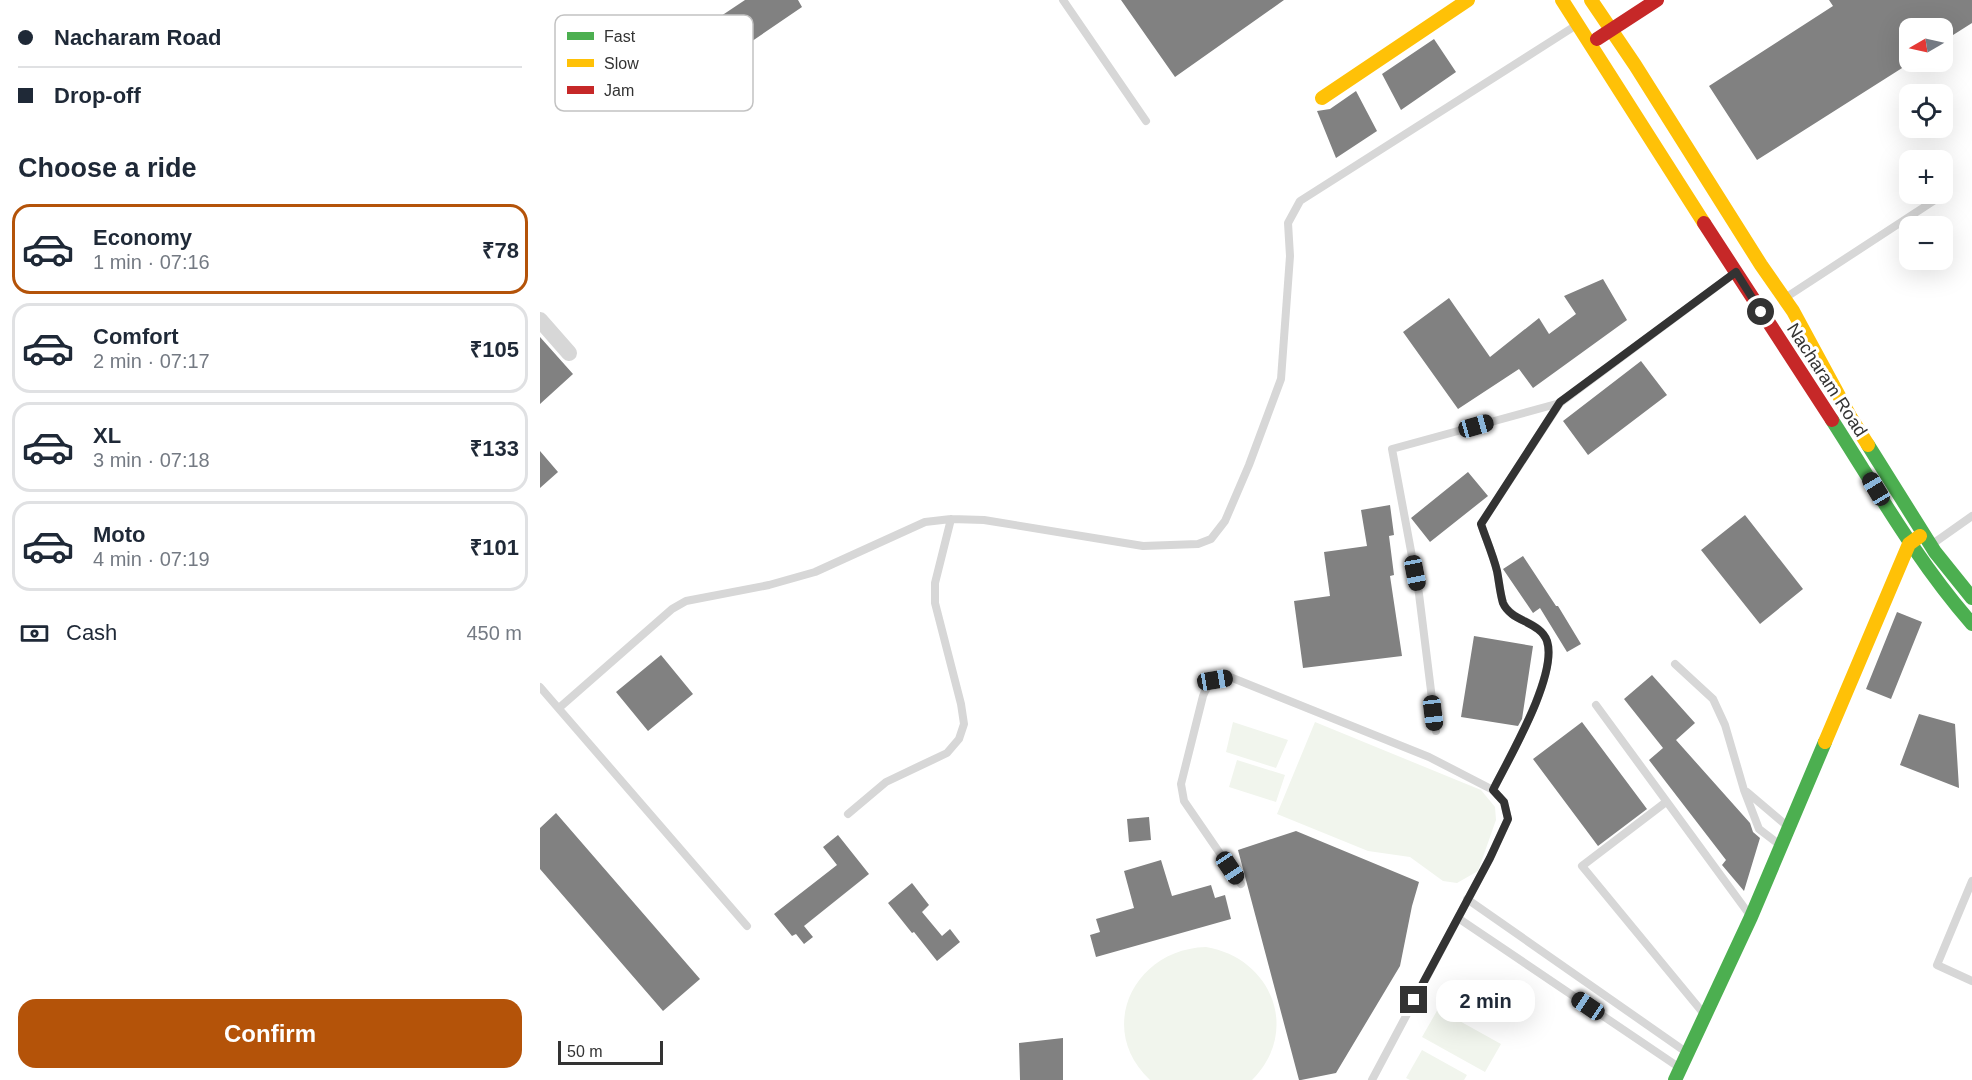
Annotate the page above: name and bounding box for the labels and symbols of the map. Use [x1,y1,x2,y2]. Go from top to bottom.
legend [555,15,753,111]
north arrow [1899,18,1953,72]
text: Fast [604,28,636,45]
text: Slow [604,55,639,72]
text: Jam [604,82,634,99]
route start [1747,298,1774,325]
street label: Nacharam Road [1783,320,1871,440]
car [1456,412,1496,440]
car [1859,469,1893,509]
car [1403,554,1427,592]
car [1196,668,1234,692]
car [1422,694,1444,732]
car [1212,848,1248,888]
callout: 2 min [1435,979,1534,1021]
route end [1400,986,1427,1013]
car [1568,988,1608,1024]
scale bar [558,1038,663,1066]

